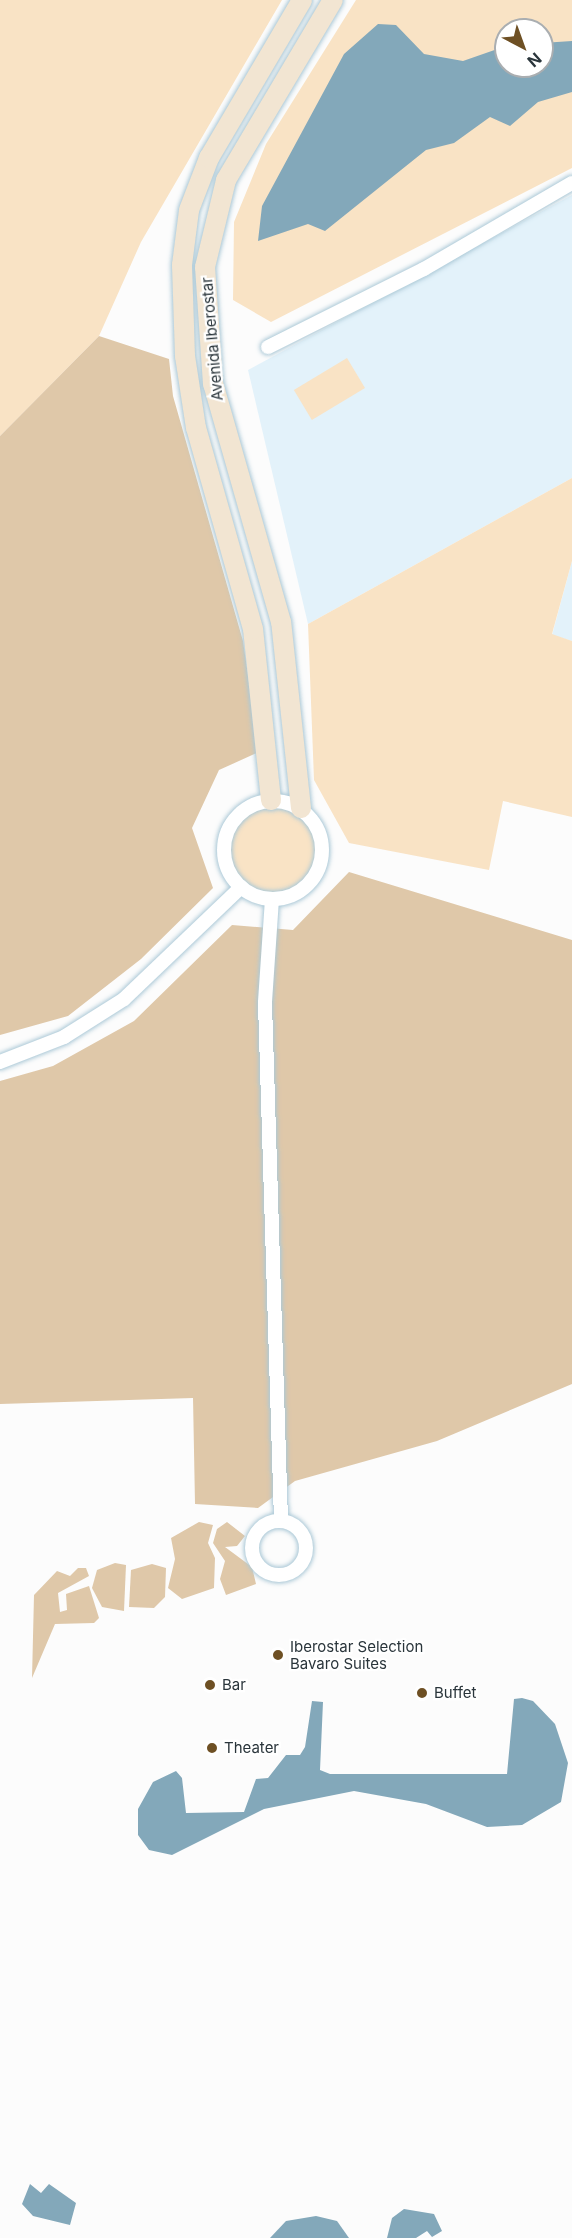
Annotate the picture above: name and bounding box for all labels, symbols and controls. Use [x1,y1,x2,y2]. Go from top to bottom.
north arrow [494,18,554,78]
text: N [523,49,546,72]
street label: Avenida Iberostar [198,277,226,401]
place label: Iberostar Selection Bavaro Suites [290,1637,423,1672]
marker: Iberostar Selection Bavaro Suites [271,1648,285,1662]
place label: Bar [222,1676,246,1694]
marker: Bar [203,1678,217,1692]
place label: Buffet [434,1684,476,1702]
marker: Buffet [415,1686,429,1700]
place label: Theater [224,1739,279,1757]
marker: Theater [205,1741,219,1755]

